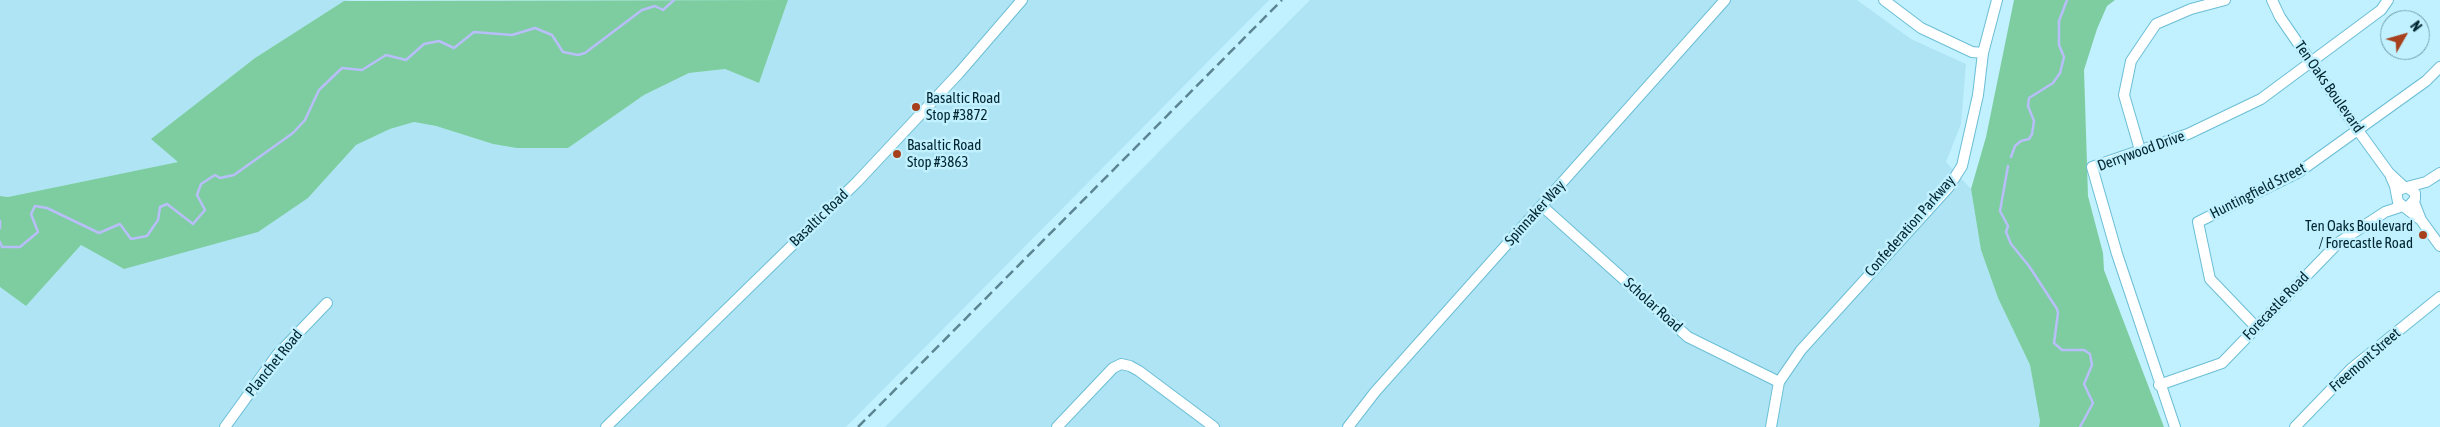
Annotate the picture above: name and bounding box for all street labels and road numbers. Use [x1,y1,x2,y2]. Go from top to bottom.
street label: Ten Oaks Boulevard [2291,38,2367,136]
street label: Derrywood Drive [2095,127,2187,175]
street label: Huntingfield Street [2207,159,2309,223]
street label: Confederation Parkway [1861,172,1959,280]
street label: Spinnaker Way [1501,177,1569,249]
street label: Basaltic Road [786,186,852,250]
street label: Forecastle Road [2239,268,2313,344]
street label: Scholar Road [1620,274,1686,336]
street label: Freemont Street [2326,324,2404,396]
street label: Planchet Road [242,326,306,400]

